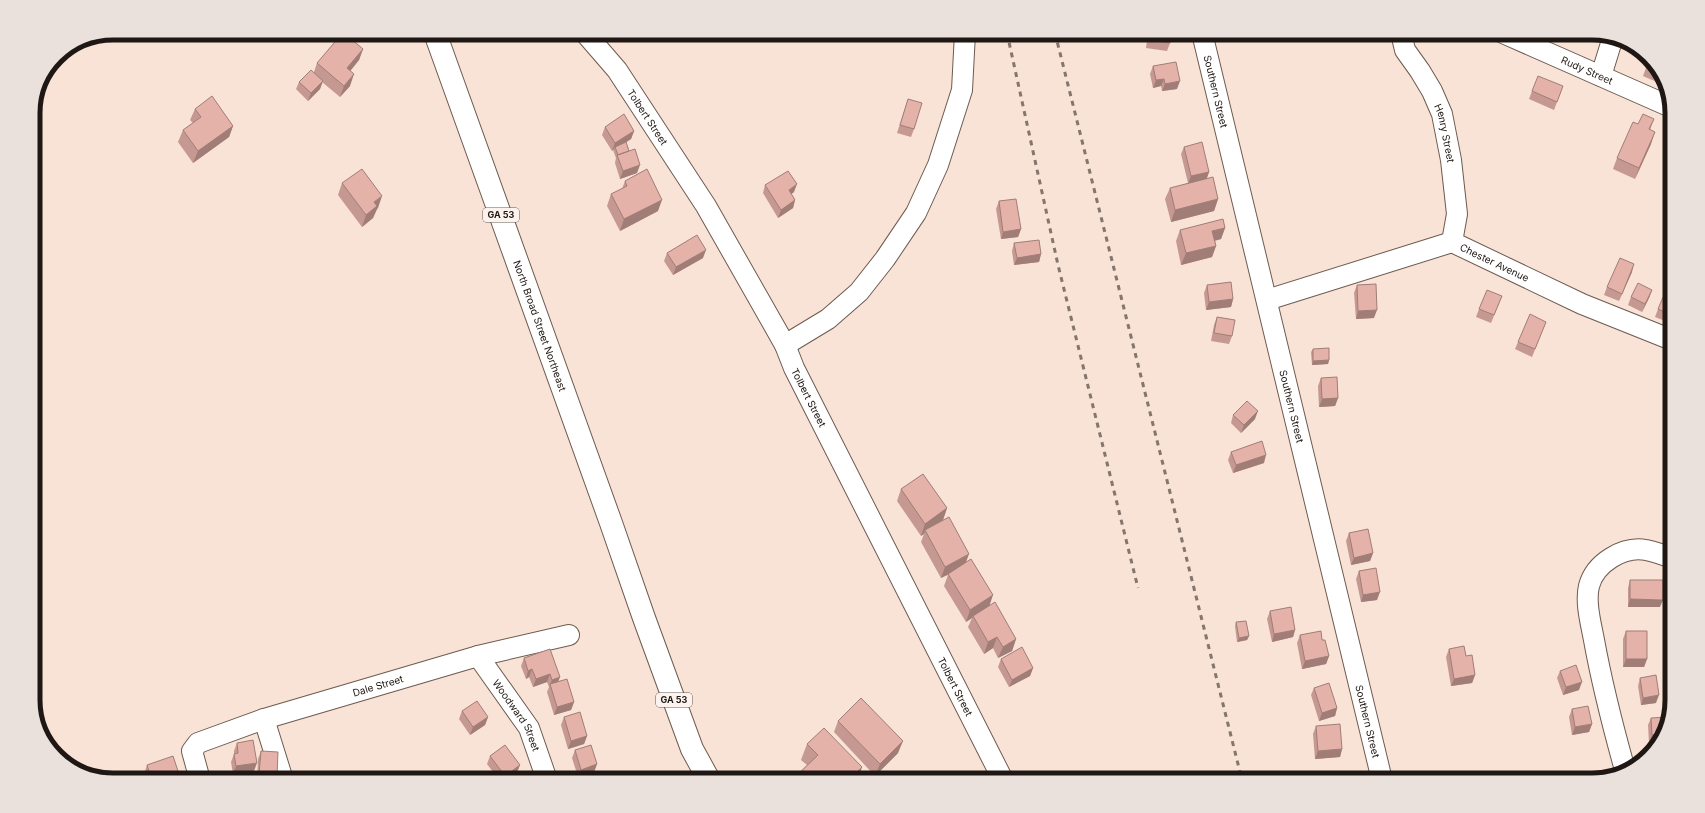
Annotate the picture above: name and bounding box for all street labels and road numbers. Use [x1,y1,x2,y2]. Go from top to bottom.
street label: Rudy Street [1559,53,1616,87]
street label: Southern Street [1202,54,1231,130]
street label: Tolbert Street [625,87,671,148]
street label: Henry Street [1432,102,1457,164]
road number: GA 53 [483,208,519,222]
street label: Chester Avenue [1458,241,1531,284]
street label: North Broad Street Northeast [511,259,569,393]
street label: Tolbert Street [789,366,829,429]
street label: Southern Street [1277,369,1307,445]
street label: Tolbert Street [936,655,976,718]
street label: Dale Street [351,672,405,699]
street label: Woodward Street [490,677,543,753]
street label: Southern Street [1353,684,1383,760]
road number: GA 53 [656,693,692,707]

